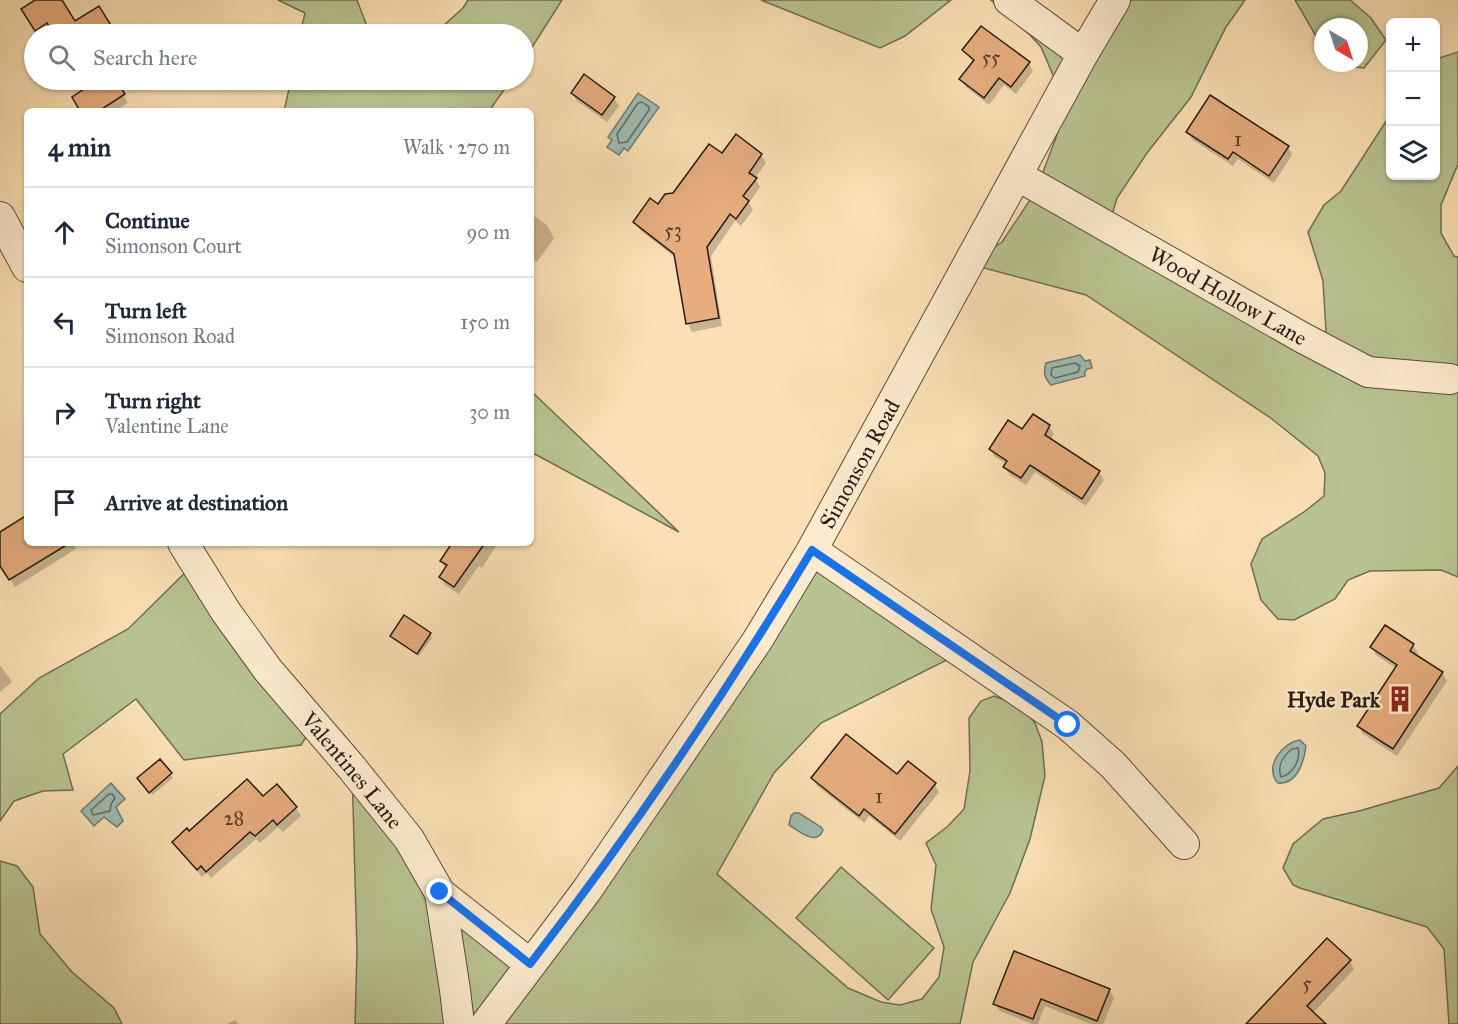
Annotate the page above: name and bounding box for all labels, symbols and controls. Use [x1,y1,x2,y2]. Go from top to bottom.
north arrow [1314,18,1368,72]
map controls [1386,18,1440,180]
button: + [1386,18,1440,72]
search box [24,24,534,90]
icon: search [45,41,78,74]
text: Search here [93,44,197,71]
house number: 55 [982,45,1000,69]
button: − [1386,72,1440,126]
button: layers [1386,126,1440,180]
house number: 1 [1234,127,1242,151]
text: 4 min [48,131,111,163]
text: Walk · 270 m [403,135,510,159]
text: Continue [105,207,190,234]
icon: ahead [48,216,81,249]
house number: 53 [664,218,682,242]
text: 90 m [467,220,510,244]
text: Simonson Court [105,234,242,258]
street label: Wood Hollow Lane [1145,241,1312,352]
text: Turn left [105,297,187,324]
icon: left [48,306,81,339]
text: 150 m [460,310,510,334]
text: Simonson Road [105,324,235,348]
text: Turn right [105,387,201,414]
street label: Simonson Road [813,395,906,533]
icon: right [48,396,81,429]
text: 30 m [469,400,510,424]
text: Valentine Lane [105,414,229,438]
icon: arrive [48,486,81,519]
text: Arrive at destination [105,489,288,516]
building icon: Hyde Park [1385,684,1415,714]
place label: Hyde Park [1287,686,1381,713]
street label: Valentines Lane [295,706,409,835]
route start [1054,711,1080,737]
house number: 1 [875,784,883,808]
house number: 28 [224,806,244,830]
route end [426,878,452,904]
house number: 5 [1302,971,1312,995]

